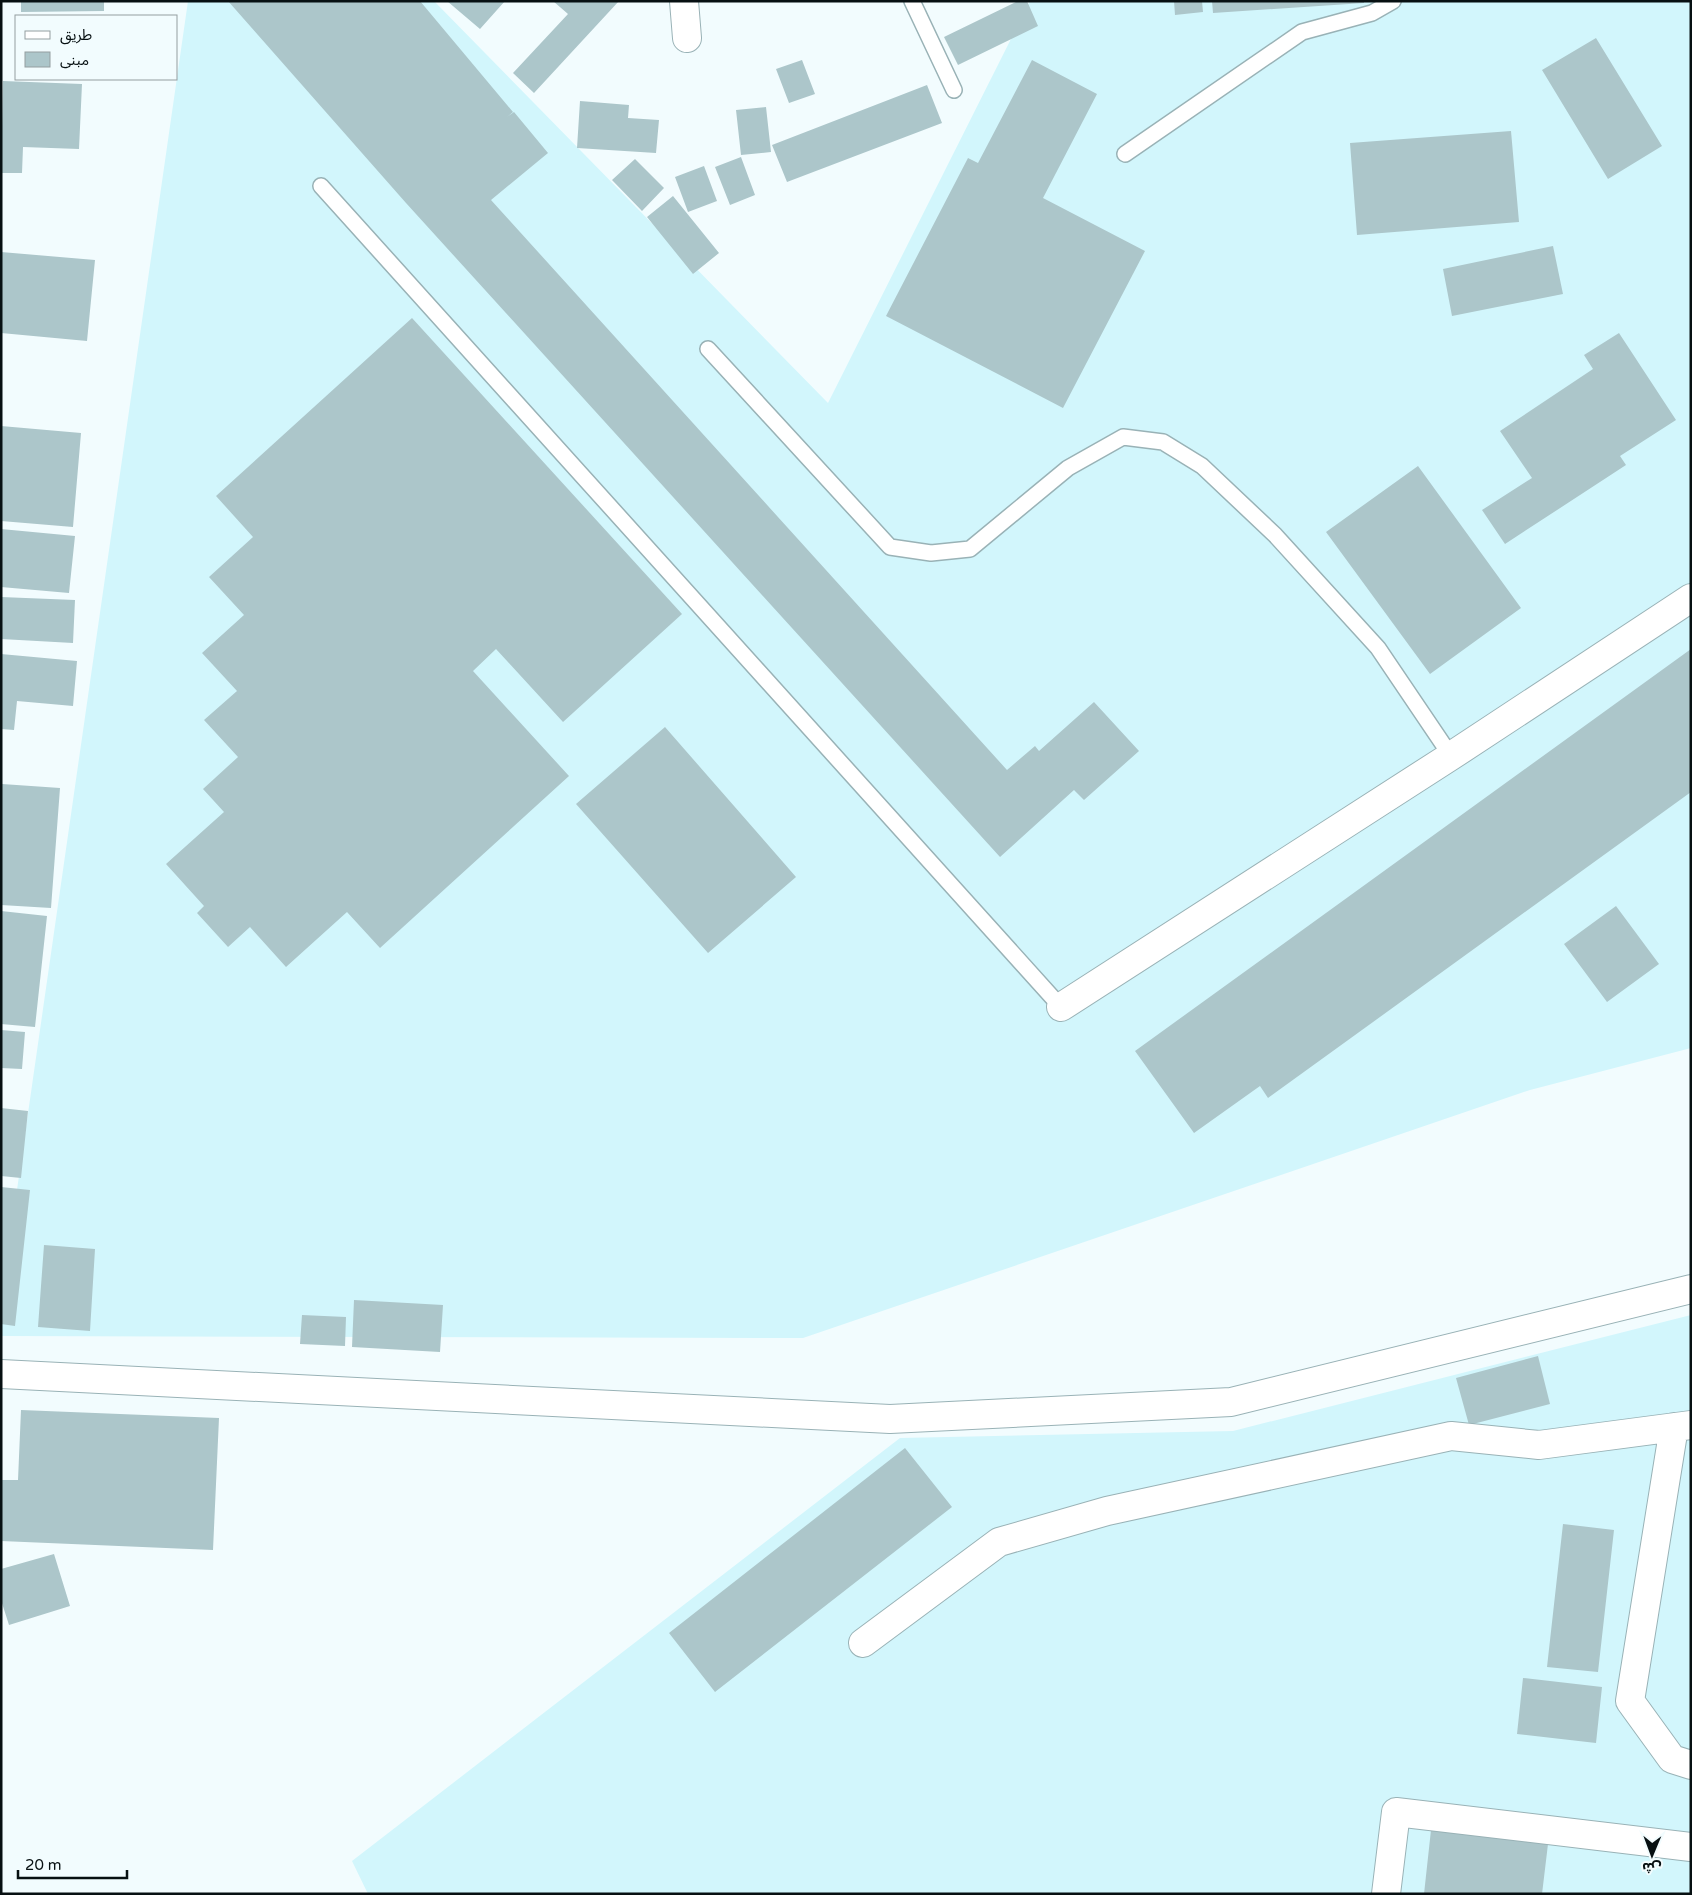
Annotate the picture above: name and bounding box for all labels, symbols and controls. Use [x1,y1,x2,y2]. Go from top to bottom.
legend [15,15,178,80]
text: طريق [60,26,92,45]
text: مبنى [60,51,89,69]
north arrow [1627,1830,1677,1880]
scale bar [18,1848,126,1880]
text: 20 m [25,1856,62,1874]
text: ش [1642,1859,1662,1876]

